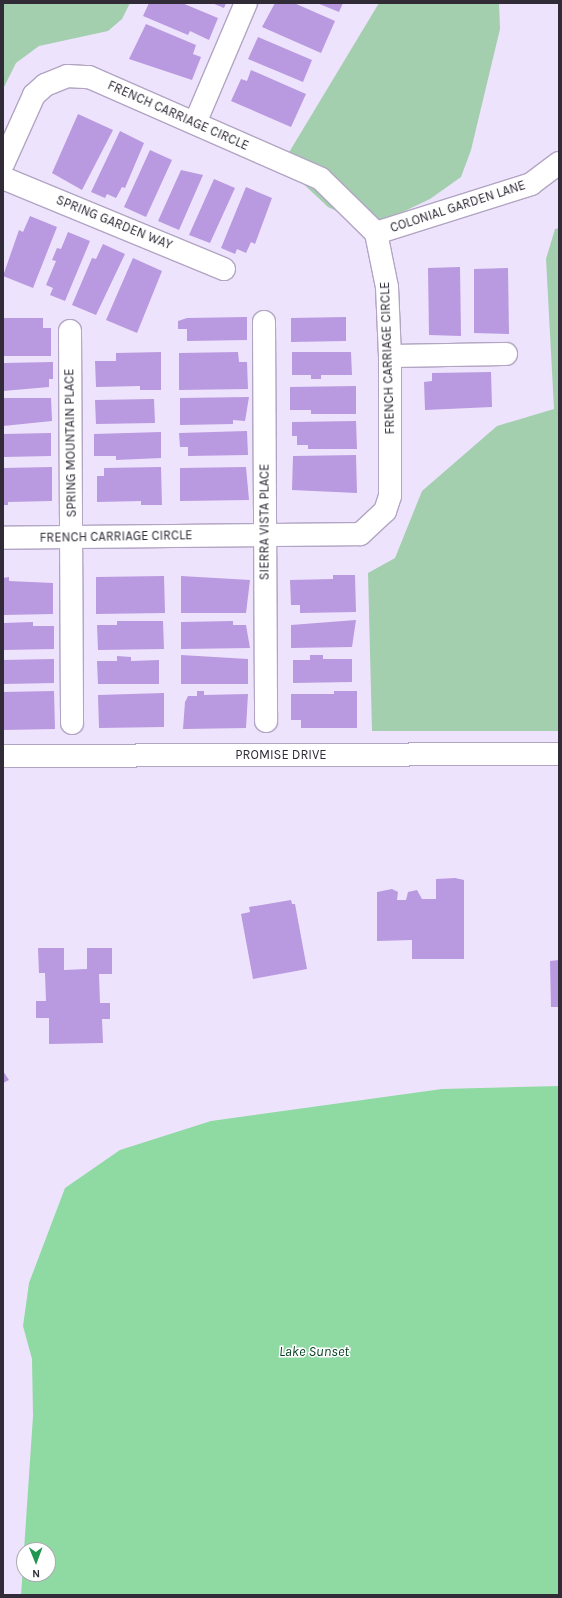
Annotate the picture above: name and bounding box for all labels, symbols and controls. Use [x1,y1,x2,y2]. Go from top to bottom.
street label: FRENCH CARRIAGE CIRCLE [105,78,251,154]
street label: COLONIAL GARDEN LANE [388,178,528,236]
street label: SPRING GARDEN WAY [54,193,174,253]
street label: FRENCH CARRIAGE CIRCLE [378,281,398,435]
street label: SPRING MOUNTAIN PLACE [62,368,80,518]
street label: SIERRA VISTA PLACE [257,464,273,580]
street label: FRENCH CARRIAGE CIRCLE [39,528,193,546]
street label: PROMISE DRIVE [235,747,327,763]
water label: Lake Sunset [279,1344,349,1360]
north arrow [16,1542,56,1582]
text: N [32,1567,40,1580]

